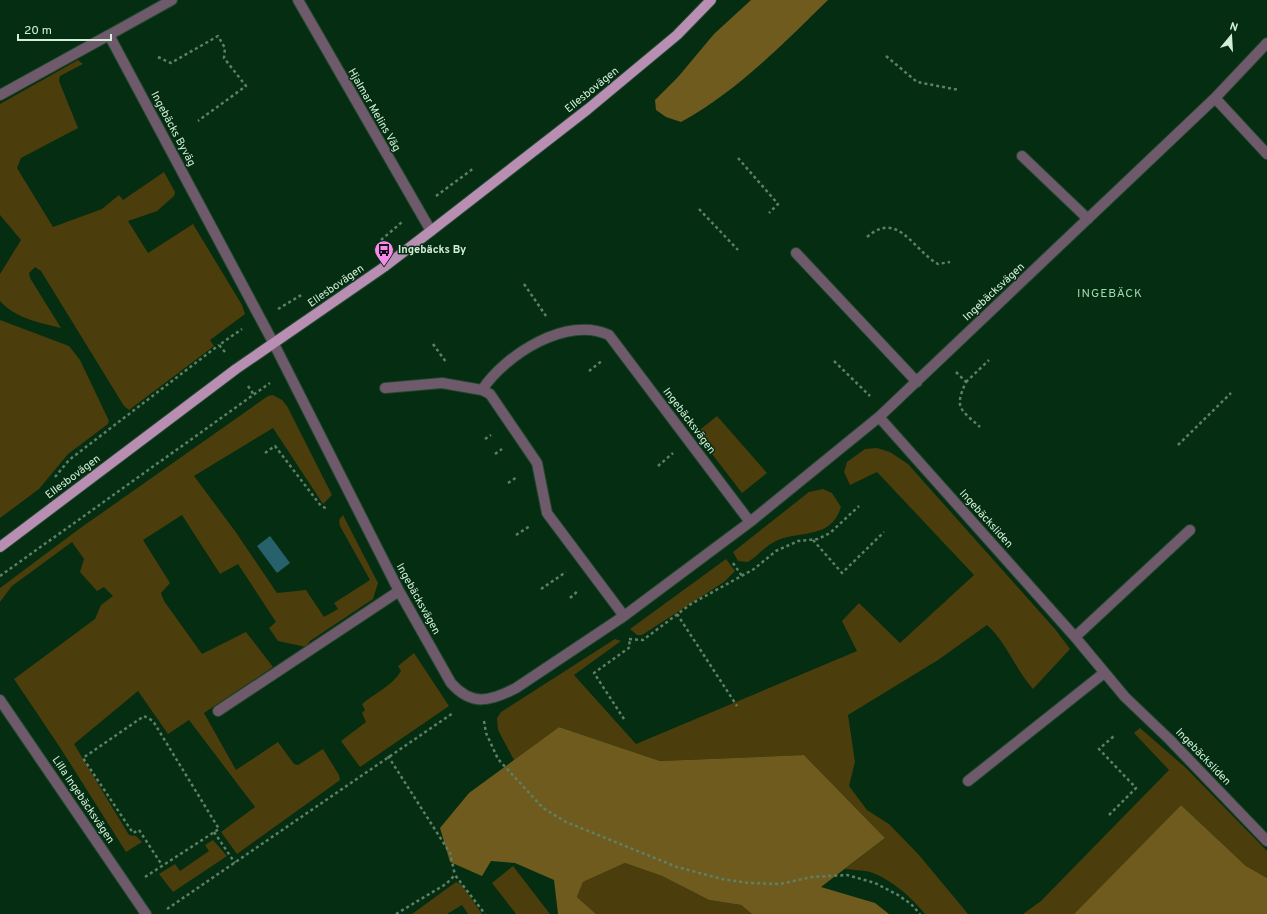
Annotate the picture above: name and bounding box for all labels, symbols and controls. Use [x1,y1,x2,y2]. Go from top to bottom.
scale bar [18,16,111,42]
north arrow [1211,16,1251,56]
text: N [1228,20,1240,35]
text: 20 m [24,23,52,39]
street label: Ellesbovägen [562,64,622,116]
street label: Hjalmar Melins Väg [344,66,404,154]
street label: Ingebäcks Byväg [147,89,199,169]
bus stop icon: Ingebäcks By [373,239,395,267]
place label: Ingebäcks By [398,243,466,257]
street label: Ingebäcksvägen [960,260,1028,324]
street label: Ellesbovägen [305,262,367,310]
district label: INGEBÄCK [1077,286,1143,302]
street label: Ingebäcksvägen [660,385,718,457]
street label: Ellesbovägen [43,452,103,502]
street label: Ingebäcksliden [956,487,1016,551]
street label: Ingebäcksvägen [393,561,443,637]
street label: Ingebäcksliden [1172,726,1234,788]
street label: Lilla Ingebäcksvägen [49,754,117,846]

